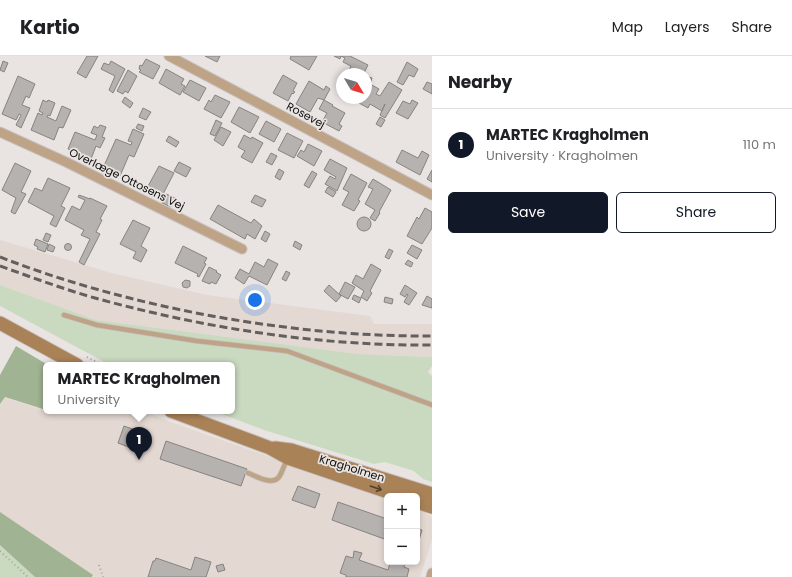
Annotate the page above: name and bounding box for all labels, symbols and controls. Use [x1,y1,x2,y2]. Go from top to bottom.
text: Kartio [20,14,80,41]
text: Map [612,17,643,37]
text: Layers [665,17,709,37]
text: Share [731,17,772,37]
north arrow [336,68,372,104]
text: Nearby [448,70,512,94]
street label: Rosevej [284,98,329,132]
text: MARTEC Kragholmen [486,124,649,145]
text: 1 [459,135,463,154]
text: 110 m [743,135,776,154]
street label: Overlæge Ottosens Vej [67,144,188,214]
text: University · Kragholmen [486,146,638,165]
button: Save [448,192,608,233]
button: Share [616,192,776,233]
your location [245,290,265,310]
popup [43,362,235,414]
text: MARTEC Kragholmen [58,368,220,389]
text: University [58,390,120,409]
pin: 1 [126,427,152,460]
street label: Kragholmen [317,450,387,486]
one-way arrow [369,484,381,492]
map controls [384,493,420,565]
button: + [384,493,420,529]
button: − [384,529,420,565]

